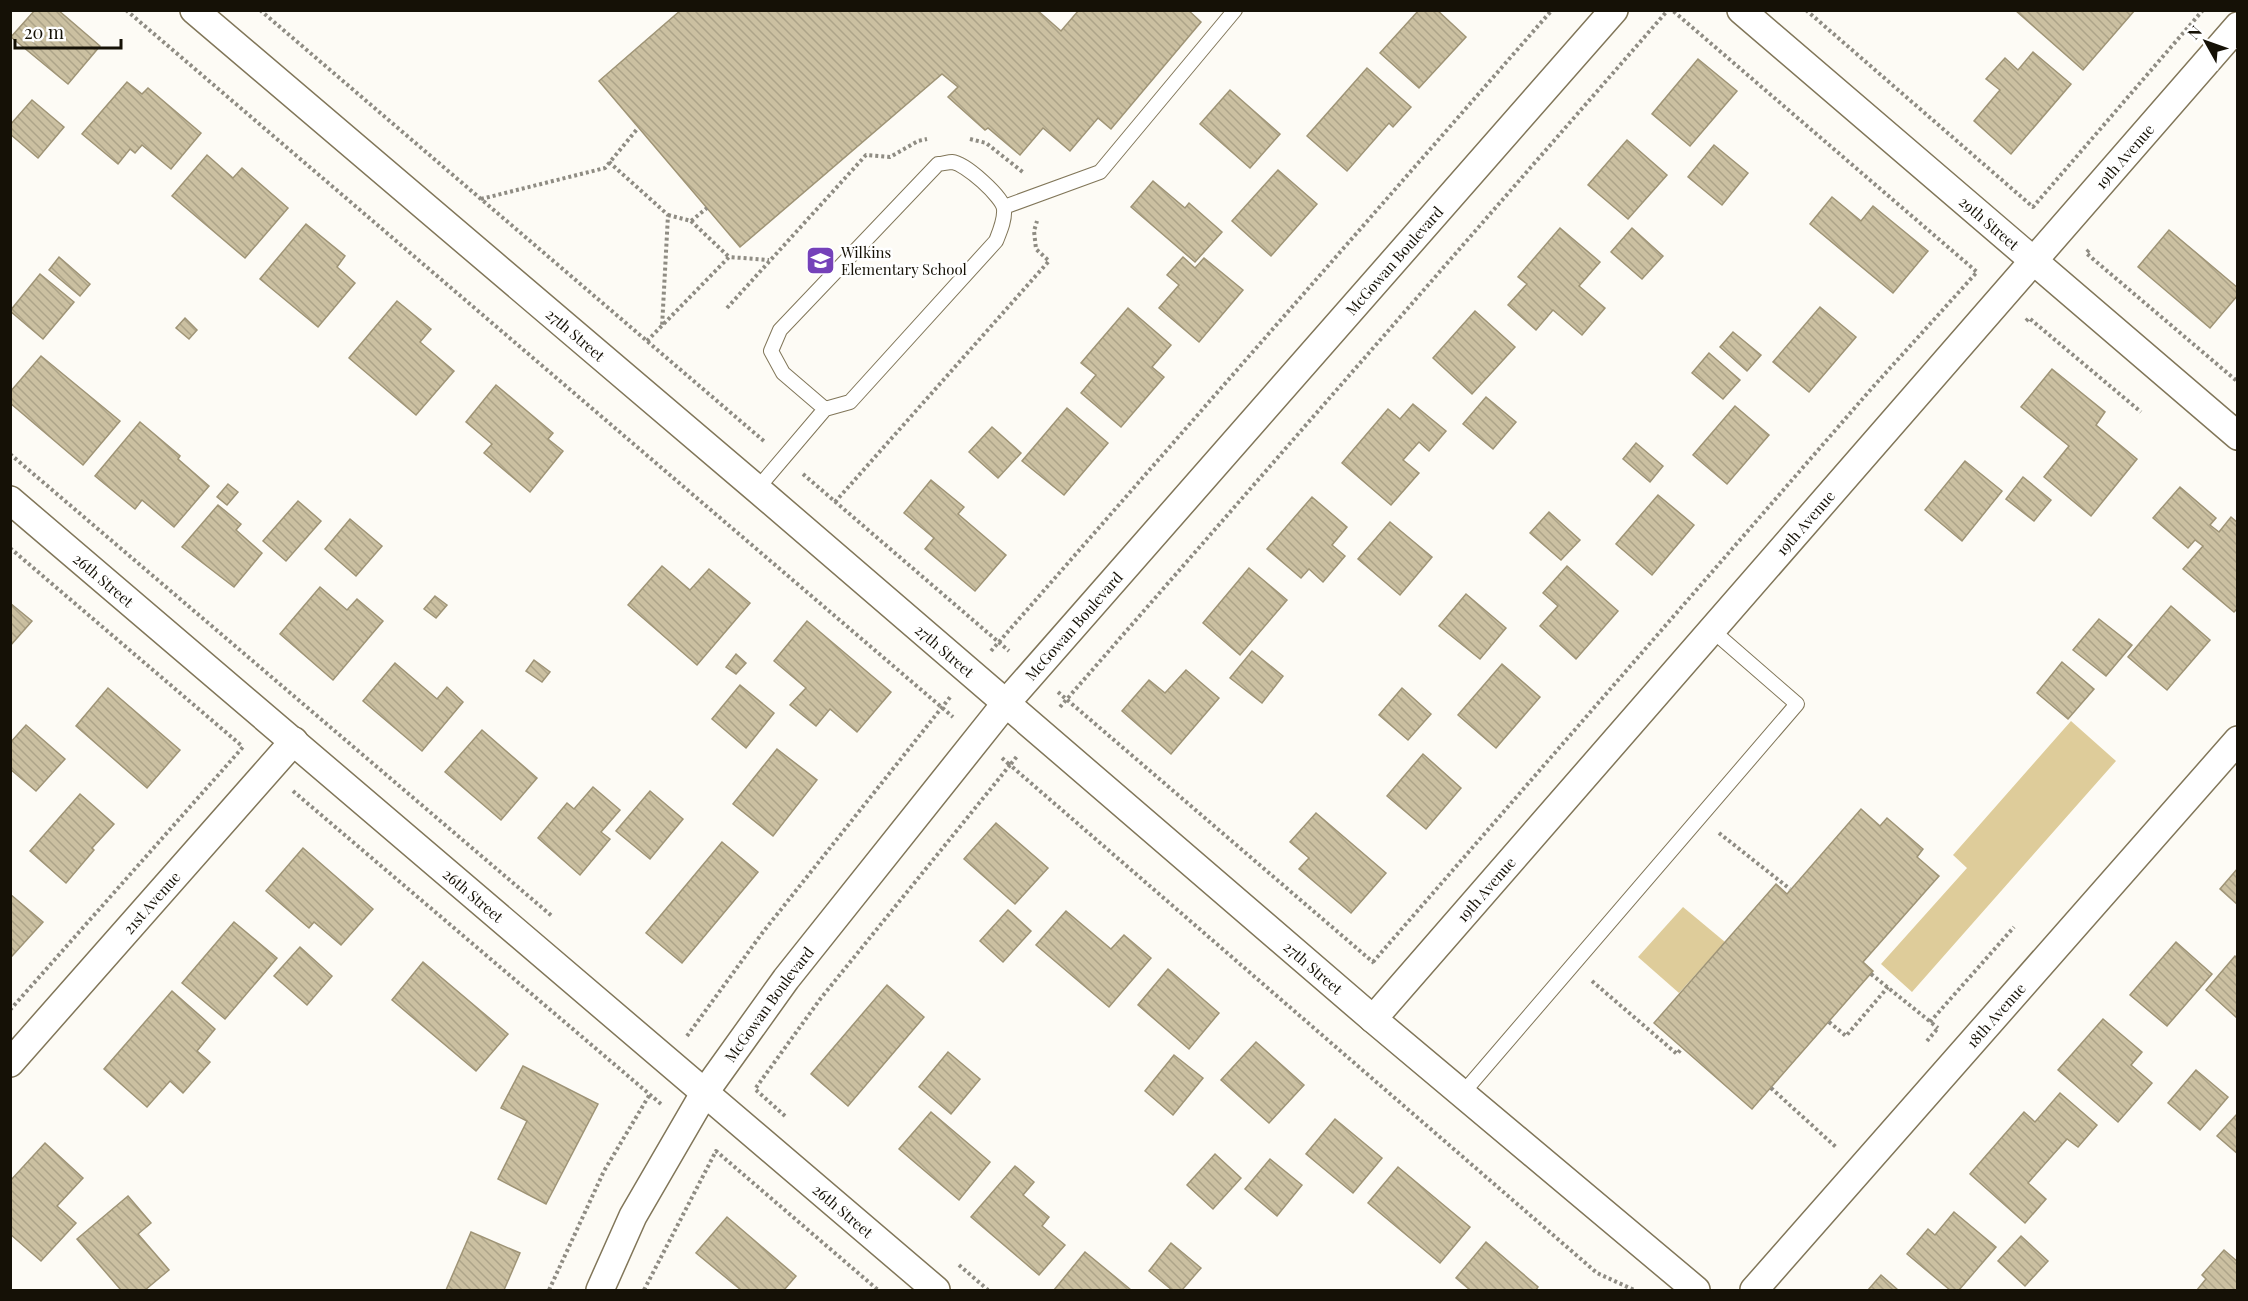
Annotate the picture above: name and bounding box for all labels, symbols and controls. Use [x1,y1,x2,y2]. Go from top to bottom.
scale bar [15,12,122,50]
north arrow [2176,12,2236,72]
text: 20 m [24,20,64,44]
text: N [2182,21,2206,43]
street label: 19th Avenue [2091,120,2158,193]
street label: 29th Street [1955,191,2024,255]
street label: McGowan Boulevard [1341,202,1447,319]
place label: Wilkins Elementary School [840,242,967,279]
school or university icon: Wilkins Elementary School [804,245,836,277]
street label: 27th Street [542,304,610,366]
street label: 19th Avenue [1771,486,1839,560]
street label: 26th Street [69,548,138,612]
street label: McGowan Boulevard [1021,567,1127,684]
street label: 27th Street [911,620,979,682]
street label: 19th Avenue [1452,853,1520,926]
street label: 26th Street [439,864,508,927]
street label: 21st Avenue [118,867,185,938]
street label: 27th Street [1280,937,1347,999]
street label: McGowan Boulevard [720,942,818,1066]
street label: 18th Avenue [1962,978,2030,1052]
street label: 26th Street [809,1179,878,1242]

